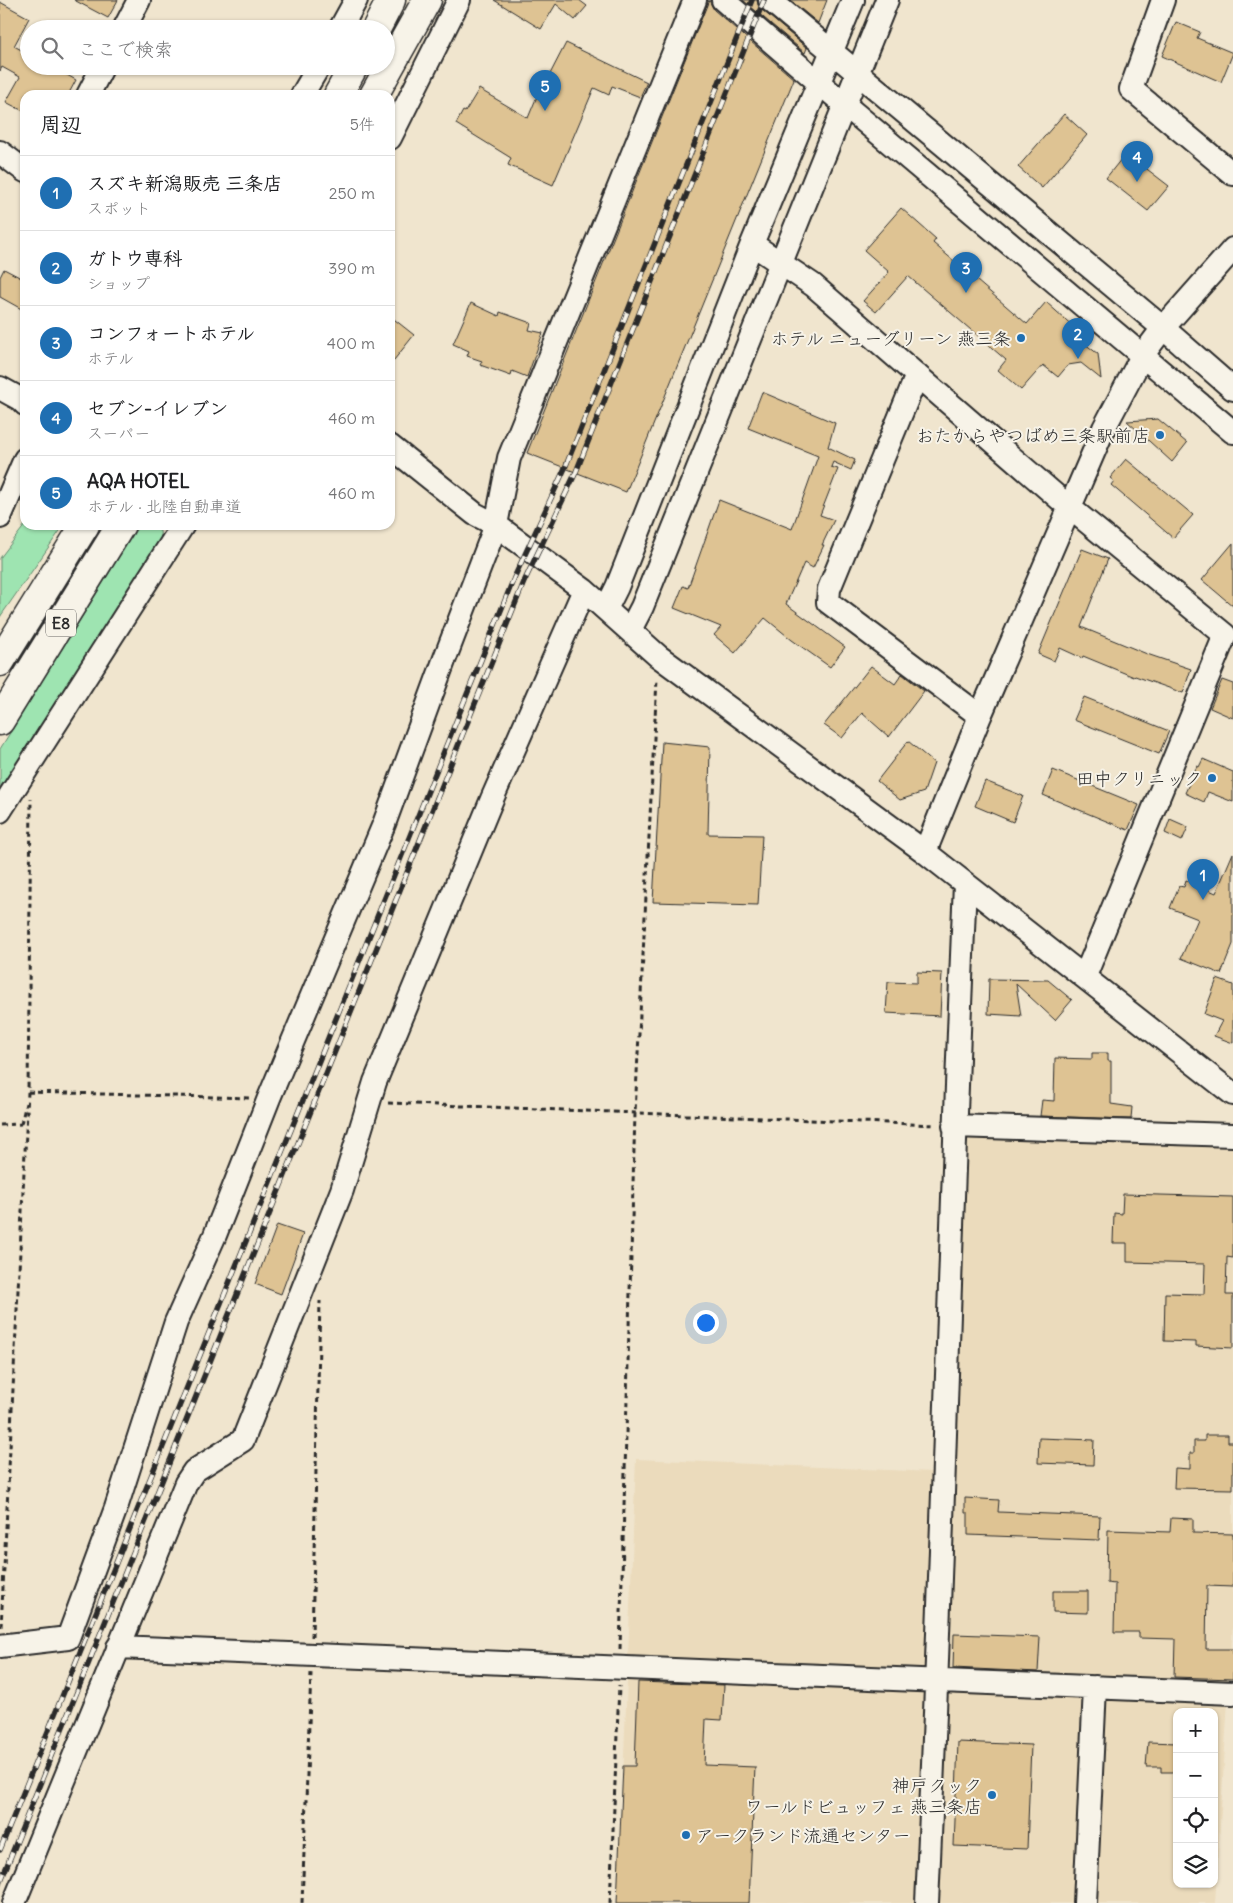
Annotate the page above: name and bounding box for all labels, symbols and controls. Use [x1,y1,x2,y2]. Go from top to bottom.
search box [20,20,395,75]
icon: search [38,34,66,62]
text: ここで検索 [78,37,173,61]
pin: 5 [529,70,561,111]
text: 周辺 [40,111,82,138]
text: 5件 [350,114,375,134]
pin: 4 [1121,141,1153,182]
text: スズキ新潟販売 三条店 [87,171,282,195]
text: 1 [53,183,59,203]
text: 250 m [329,183,375,203]
text: スポット [87,198,151,218]
text: ガトウ専科 [87,246,182,270]
pin: 3 [950,252,982,293]
text: 2 [52,258,60,278]
text: 390 m [328,258,375,278]
text: ショップ [87,273,150,293]
pin: 2 [1062,318,1094,359]
text: コンフォートホテル [87,321,255,345]
place label: ホテル ニューグリーン 燕三条 [771,327,1011,350]
marker: ホテル ニューグリーン 燕三条 [1015,332,1027,344]
text: 3 [51,333,61,353]
text: 400 m [327,333,375,353]
text: ホテル [87,348,134,368]
text: セブン-イレブン [87,396,228,420]
text: 4 [51,408,61,428]
text: 460 m [328,408,375,428]
text: スーパー [87,423,150,443]
place label: おたからやつばめ三条駅前店 [916,424,1150,447]
marker: おたからやつばめ三条駅前店 [1154,429,1166,441]
text: AQA HOTEL [87,469,189,493]
text: 5 [51,483,61,503]
text: 460 m [328,483,375,503]
text: ホテル · 北陸自動車道 [87,496,242,516]
road number: E8 [46,610,76,636]
place label: 田中クリニック [1076,767,1202,790]
marker: 田中クリニック [1206,772,1218,784]
pin: 1 [1187,859,1219,900]
your location [693,1310,719,1336]
map controls [1173,1708,1218,1888]
button: + [1173,1708,1218,1753]
button: − [1173,1753,1218,1798]
place label: 神戸クック ワールドビュッフェ 燕三条店 [745,1774,982,1818]
marker: 神戸クック ワールドビュッフェ 燕三条店 [986,1789,998,1801]
button: locate [1173,1798,1218,1843]
place label: アークランド流通センター [696,1824,911,1847]
marker: アークランド流通センター [680,1829,692,1841]
button: layers [1173,1843,1218,1888]

